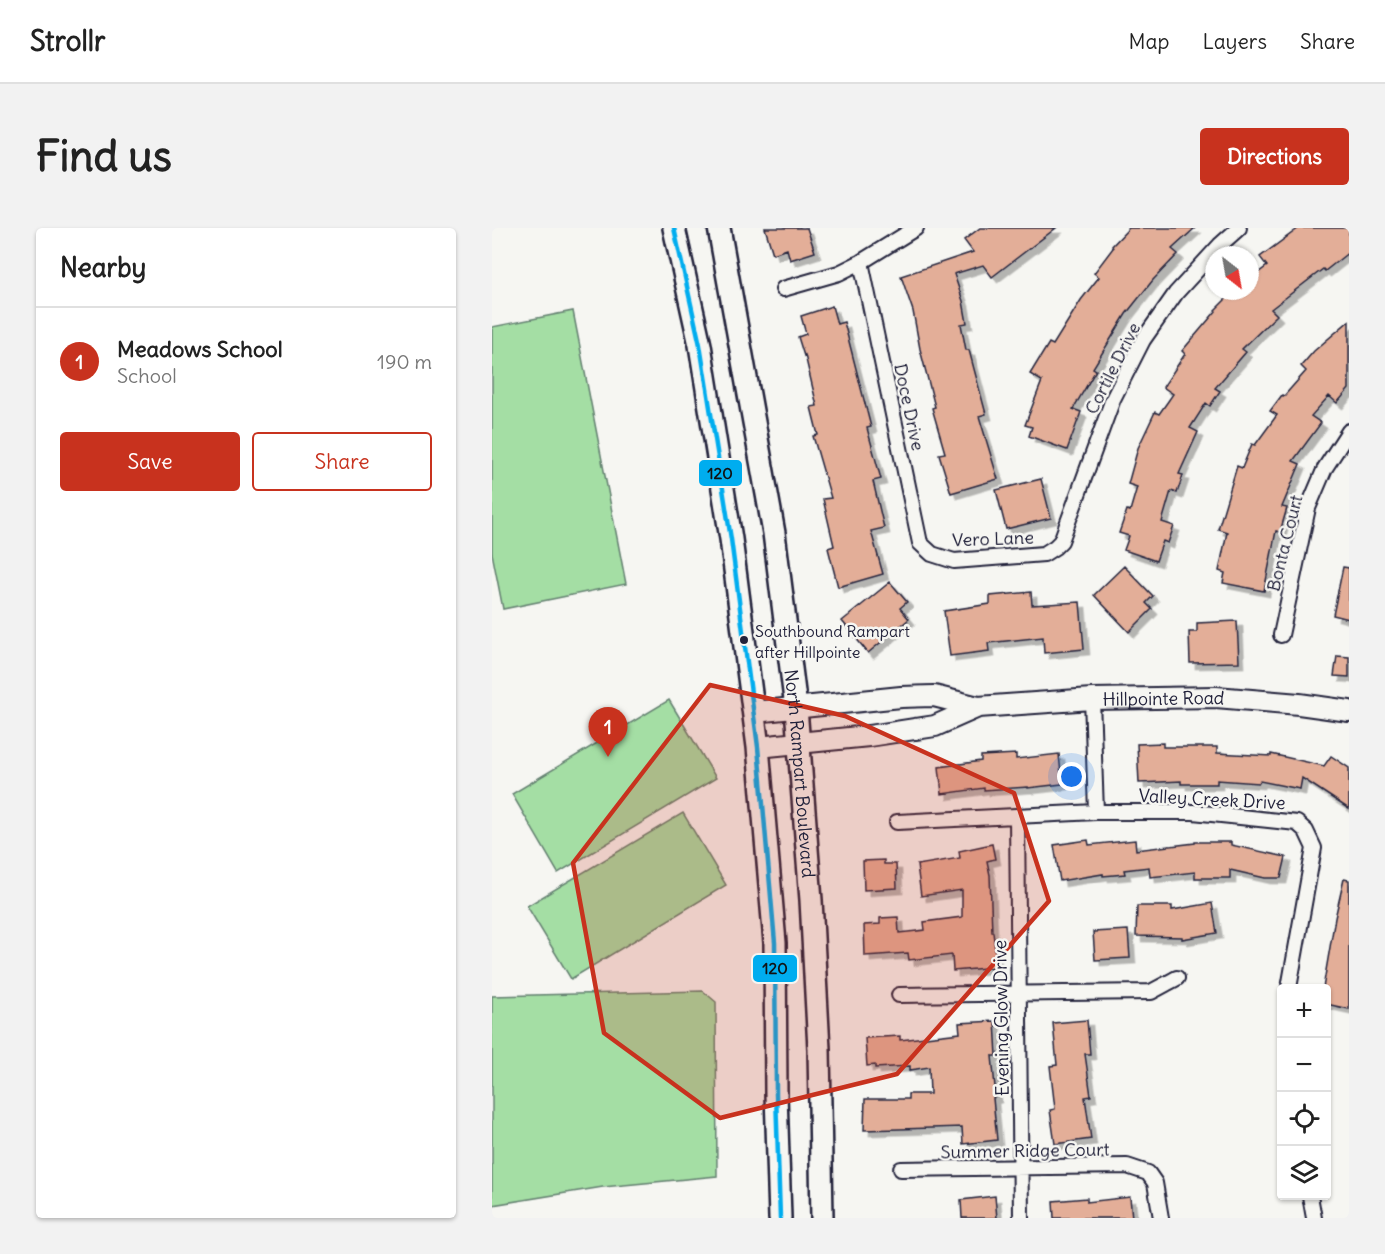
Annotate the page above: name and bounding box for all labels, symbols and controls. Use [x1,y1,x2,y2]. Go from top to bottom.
text: Strollr [30,23,105,59]
text: Map [1129,28,1169,55]
text: Layers [1202,28,1267,55]
text: Share [1300,28,1355,55]
button: Directions [1200,128,1349,185]
text: Find us [36,130,172,182]
north arrow [1205,246,1259,300]
text: Nearby [60,251,146,284]
street label: Cortile Drive [1079,318,1145,418]
text: Meadows School [117,335,283,363]
text: 1 [76,349,83,374]
text: 190 m [377,349,432,374]
street label: Doce Drive [890,361,930,453]
text: School [117,363,177,388]
button: Save [60,432,240,491]
button: Share [252,432,432,491]
line badge: 120 [698,459,743,487]
text: 120 [707,463,733,483]
street label: Bonta Court [1261,492,1307,594]
street label: Vero Lane [952,525,1034,551]
place label: Southbound Rampart after Hillpointe [755,621,911,662]
marker: Southbound Rampart after Hillpointe [738,634,750,646]
street label: North Rampart Boulevard [780,668,821,879]
street label: Hillpointe Road [1102,685,1226,710]
pin: 1 [588,708,628,757]
your location [1057,762,1086,791]
street label: Valley Creek Drive [1138,784,1286,814]
street label: Evening Glow Drive [988,940,1014,1096]
line badge: 120 [752,954,798,983]
text: 120 [762,958,788,978]
map controls [1277,984,1331,1200]
button: + [1277,984,1331,1038]
button: − [1277,1038,1331,1092]
button: locate [1277,1092,1331,1146]
street label: Summer Ridge Court [940,1137,1110,1163]
button: layers [1277,1146,1331,1200]

